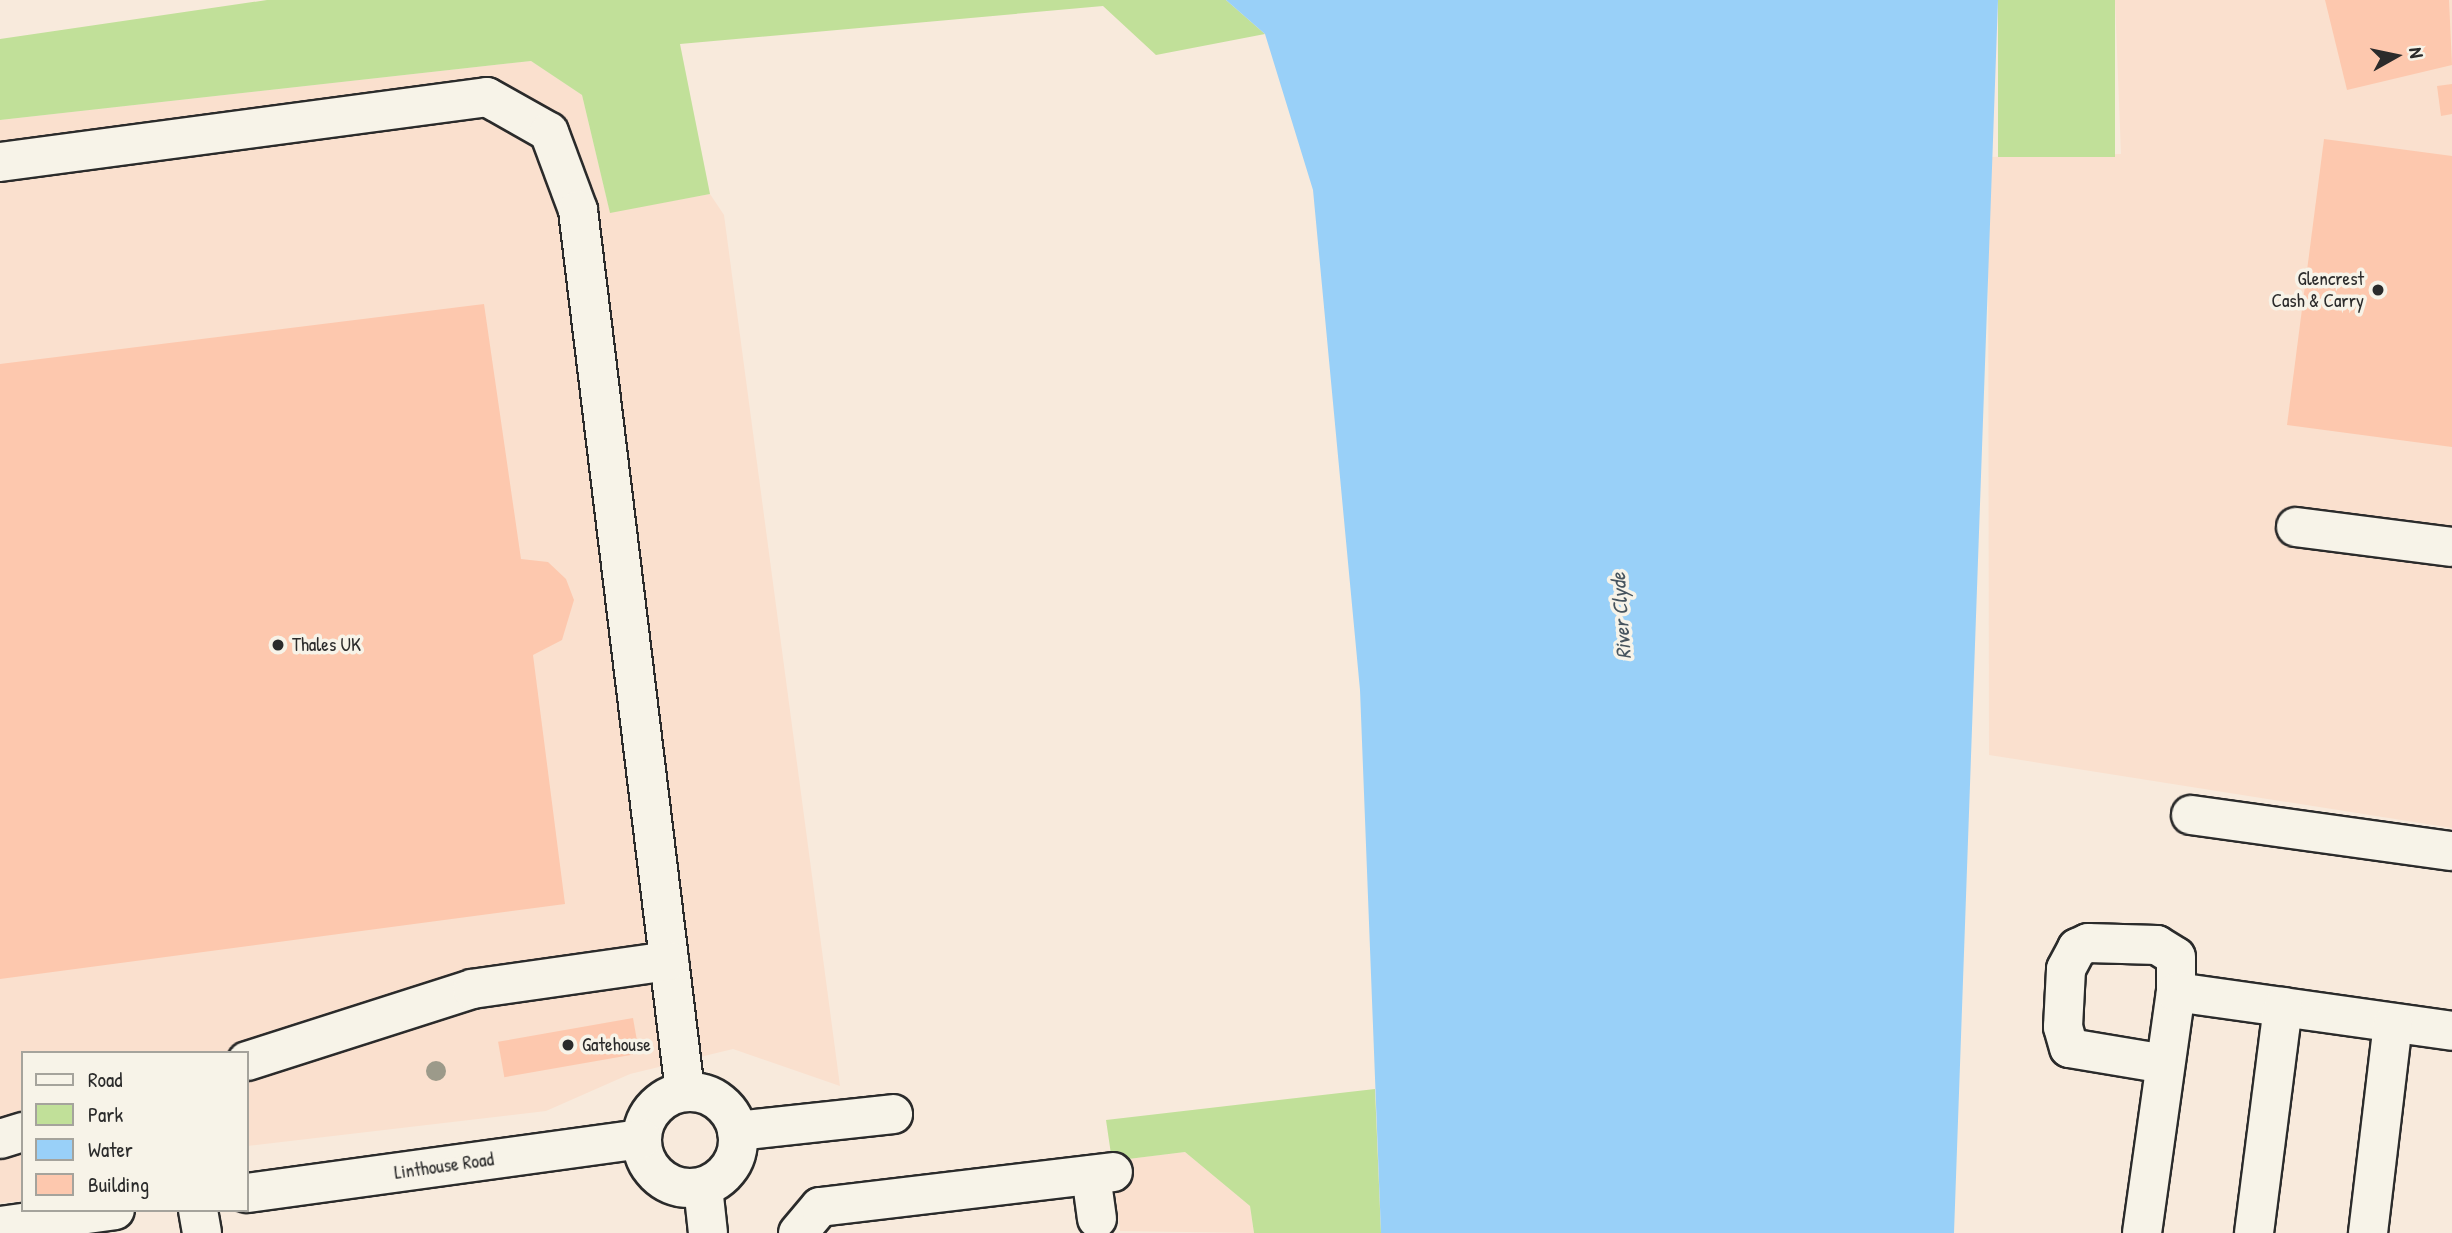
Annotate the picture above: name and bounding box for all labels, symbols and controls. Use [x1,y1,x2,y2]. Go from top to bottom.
north arrow [2361,21,2431,91]
text: N [2403,46,2430,60]
place label: Glencrest Cash & Carry [2272,268,2364,312]
marker: Glencrest Cash & Carry [2370,282,2386,298]
water label: River Clyde [1605,572,1637,660]
place label: Thales UK [292,634,361,656]
marker: Thales UK [270,637,286,653]
place label: Gatehouse [582,1034,651,1056]
marker: Gatehouse [560,1037,576,1053]
legend [21,1051,248,1212]
text: Road [88,1065,122,1094]
text: Park [88,1100,123,1129]
text: Water [88,1135,133,1164]
street label: Linthouse Road [393,1148,495,1184]
text: Building [88,1170,149,1199]

